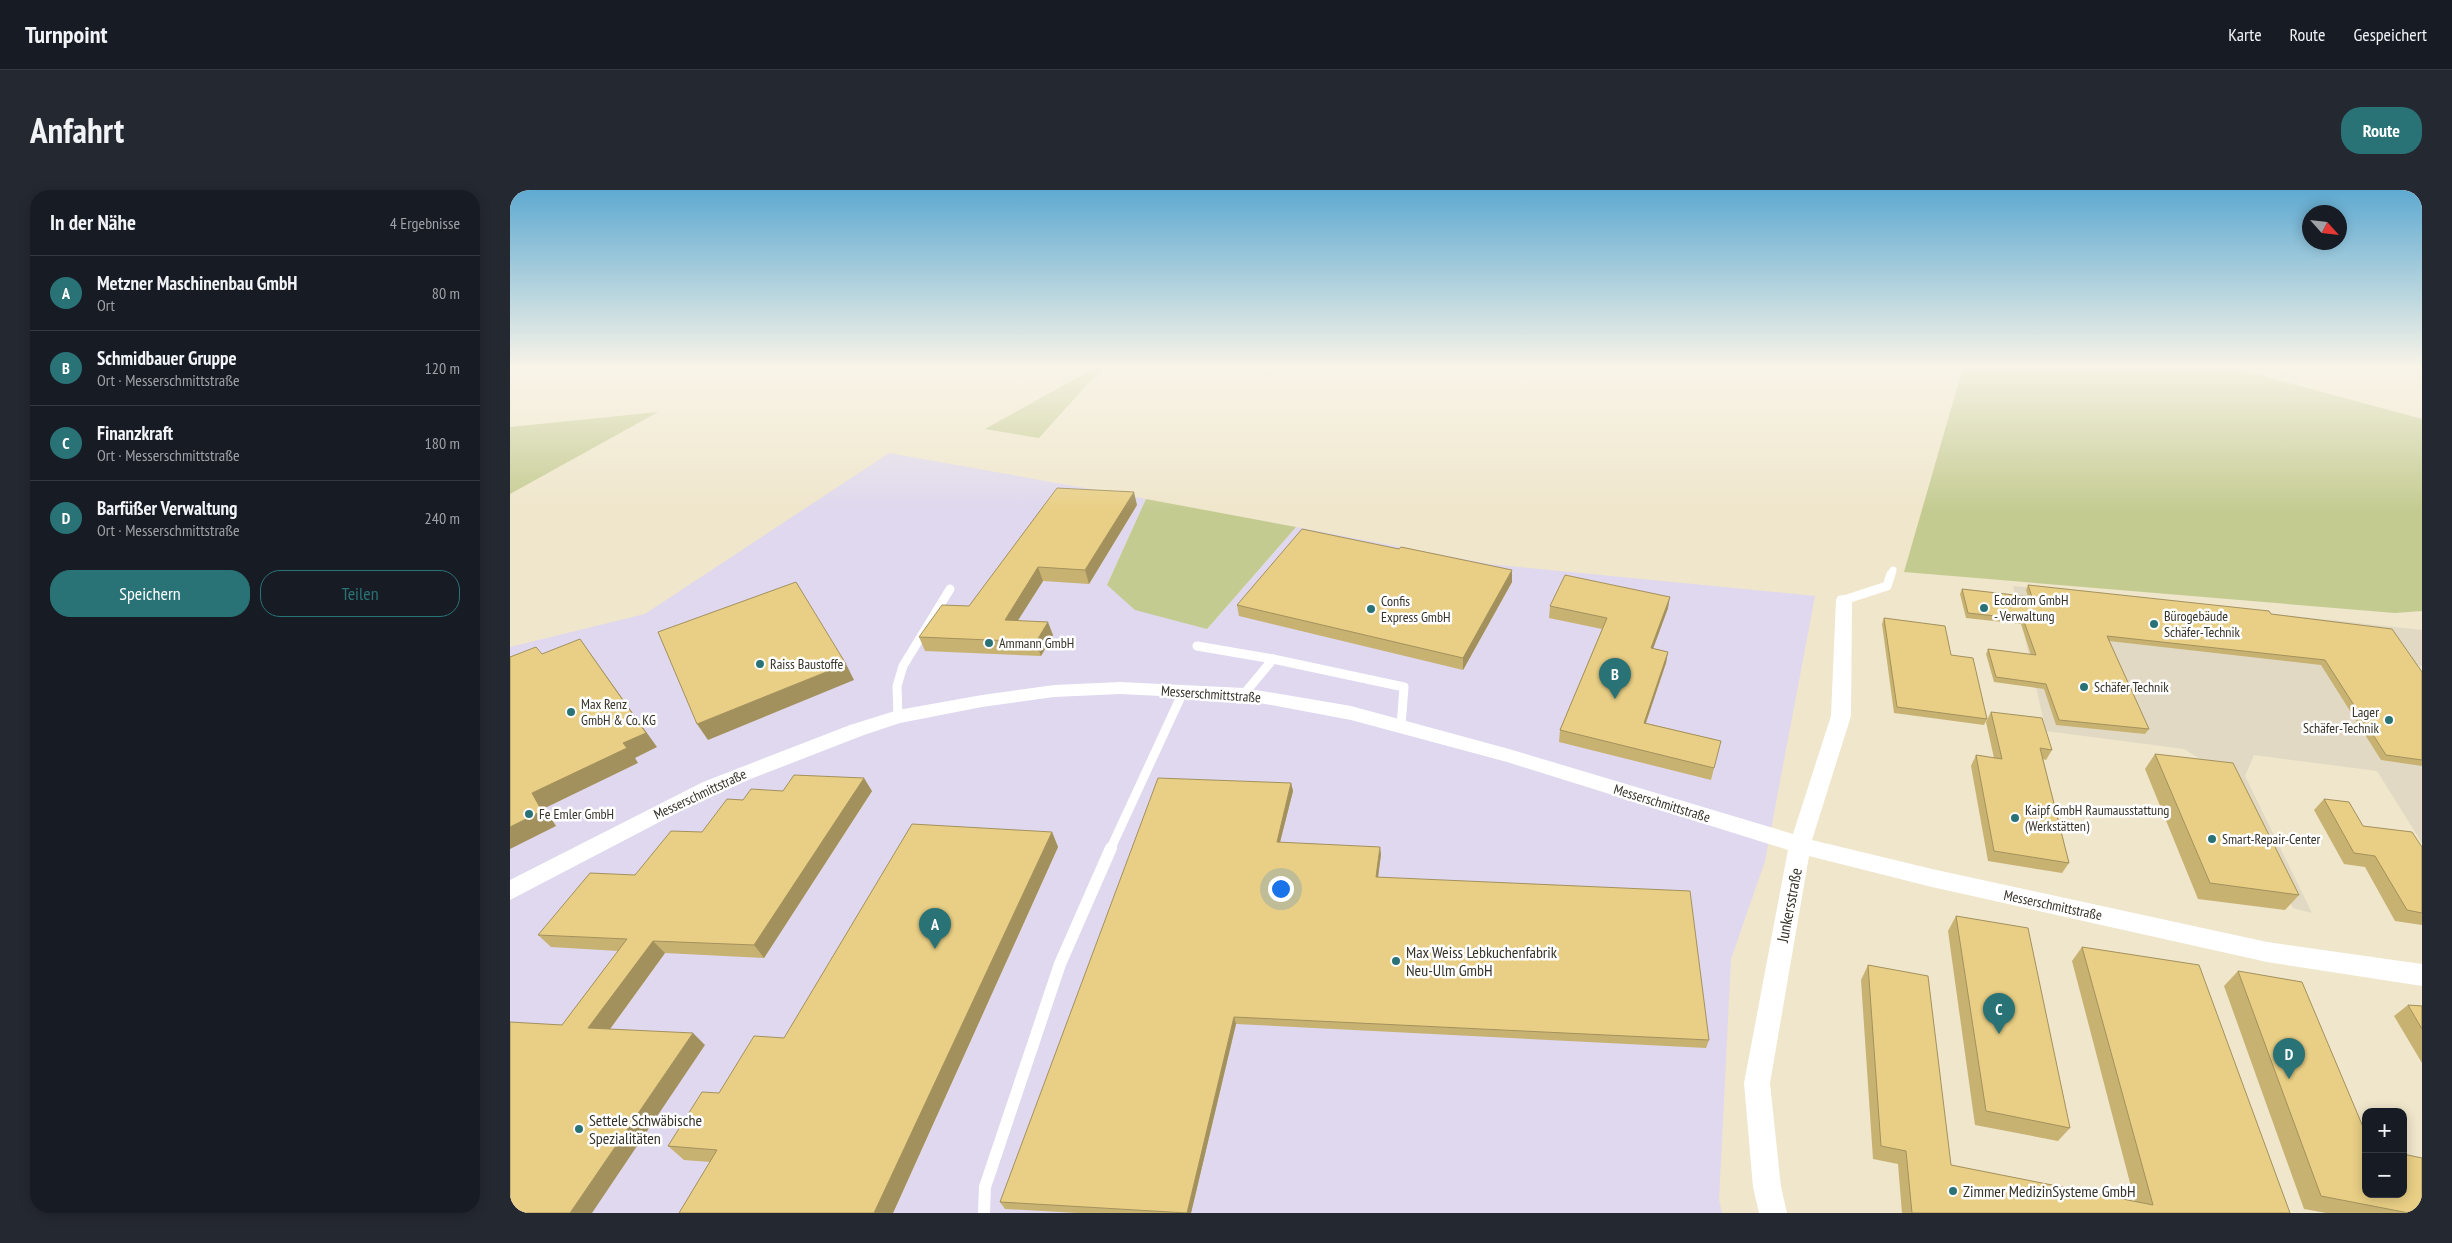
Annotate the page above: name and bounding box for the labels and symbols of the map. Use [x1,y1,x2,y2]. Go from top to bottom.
north arrow [2302,205,2347,250]
place label: Ecodrom GmbH - Verwaltung [1994,591,2068,625]
place label: Confis Express GmbH [1381,592,1451,626]
marker: Ecodrom GmbH - Verwaltung [1978,602,1990,614]
marker: Confis Express GmbH [1365,603,1377,615]
place label: Bürogebäude Schäfer-Technik [2164,607,2240,641]
marker: Bürogebäude Schäfer-Technik [2148,618,2160,630]
place label: Ammann GmbH [999,634,1074,652]
marker: Ammann GmbH [983,637,995,649]
place label: Raiss Baustoffe [770,655,844,673]
marker: Raiss Baustoffe [754,658,766,670]
pin: B [1599,658,1631,699]
place label: Schäfer Technik [2094,678,2169,696]
marker: Schäfer Technik [2078,681,2090,693]
street label: Messerschmittstraße [1160,682,1262,706]
place label: Max Renz GmbH & Co. KG [581,695,656,729]
place label: Lager Schäfer-Technik [2303,703,2380,737]
marker: Max Renz GmbH & Co. KG [565,706,577,718]
marker: Lager Schäfer-Technik [2383,714,2395,726]
street label: Messerschmittstraße [651,765,749,823]
street label: Messerschmittstraße [1611,780,1713,826]
place label: Kaipf GmbH Raumausstattung (Werkstätten) [2025,801,2169,835]
place label: Fe Emler GmbH [539,805,614,823]
marker: Fe Emler GmbH [523,808,535,820]
marker: Kaipf GmbH Raumausstattung (Werkstätten) [2009,812,2021,824]
place label: Smart-Repair-Center [2222,830,2321,848]
marker: Smart-Repair-Center [2206,833,2218,845]
street label: Junkersstraße [1772,866,1806,945]
your location [1268,876,1294,902]
street label: Messerschmittstraße [2002,886,2104,924]
pin: A [919,908,951,949]
place label: Max Weiss Lebkuchenfabrik Neu-Ulm GmbH [1406,942,1558,980]
marker: Max Weiss Lebkuchenfabrik Neu-Ulm GmbH [1390,955,1402,967]
pin: C [1983,993,2015,1034]
pin: D [2273,1038,2305,1079]
place label: Settele Schwäbische Spezialitäten [589,1110,702,1148]
marker: Settele Schwäbische Spezialitäten [573,1123,585,1135]
place label: Zimmer MedizinSysteme GmbH [1963,1181,2136,1201]
marker: Zimmer MedizinSysteme GmbH [1947,1185,1959,1197]

